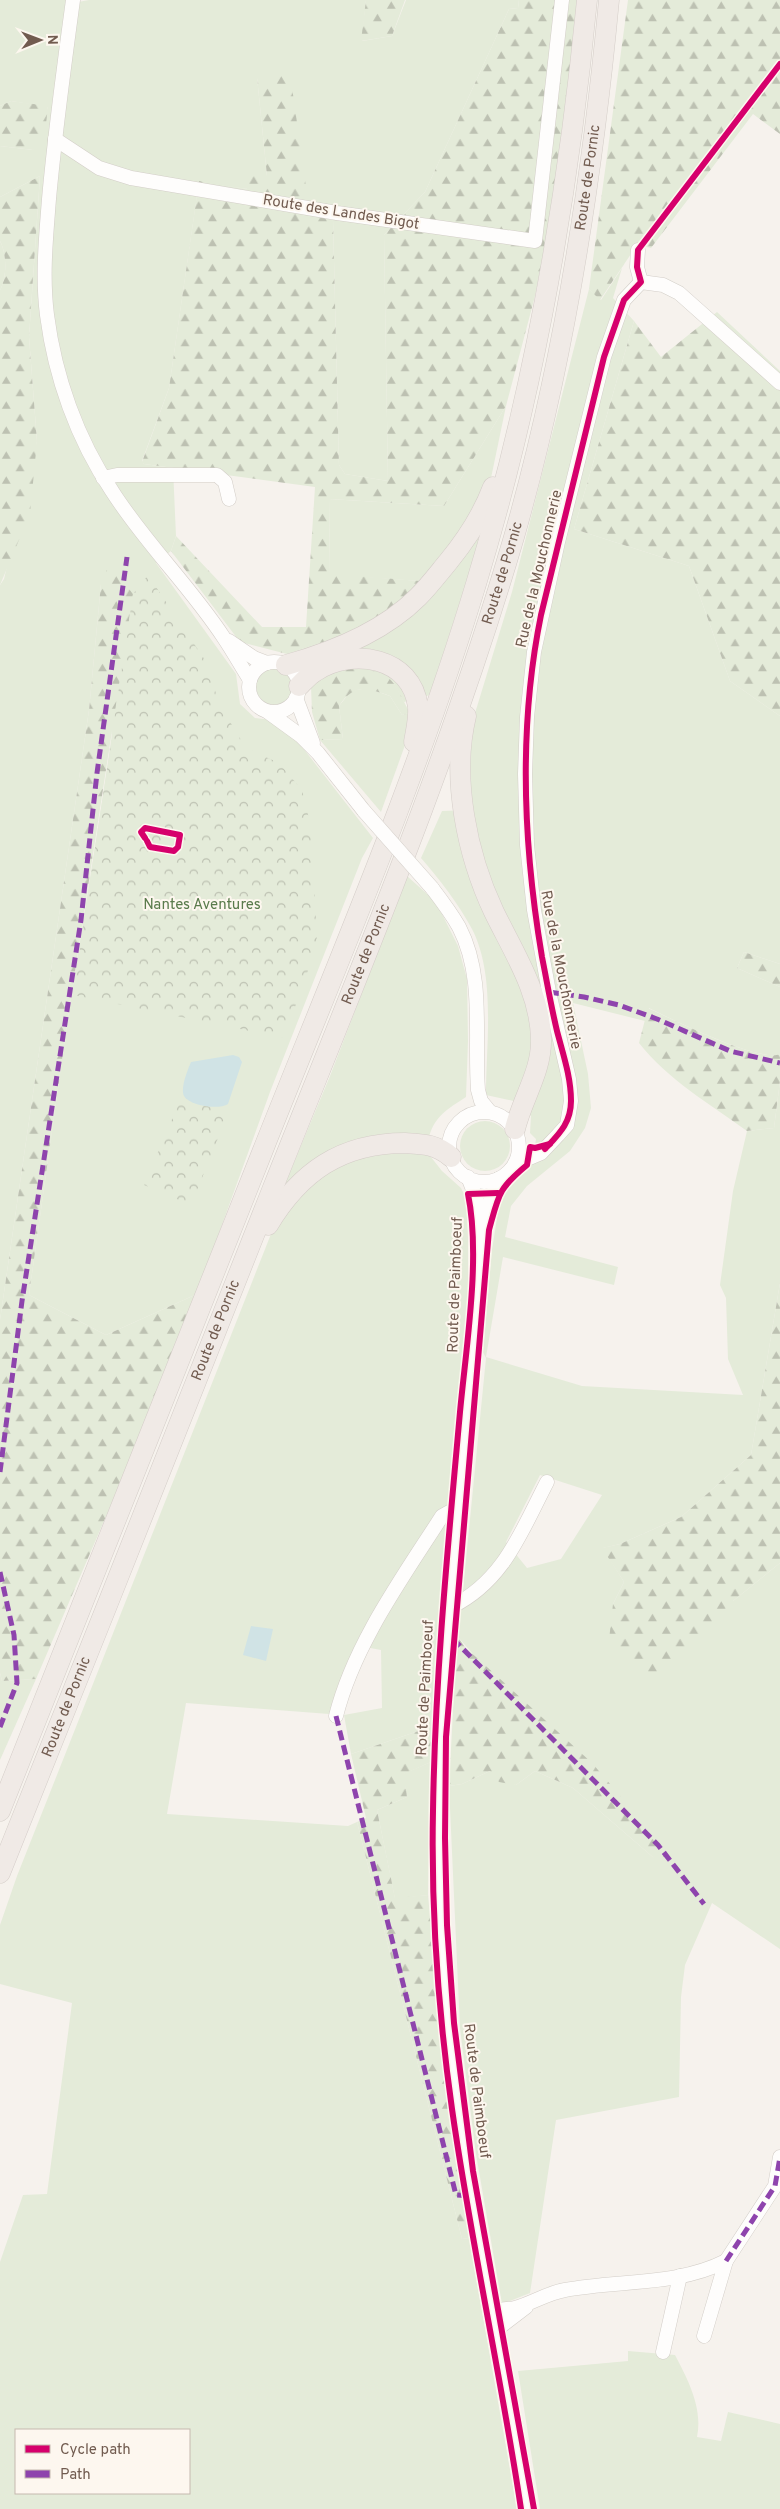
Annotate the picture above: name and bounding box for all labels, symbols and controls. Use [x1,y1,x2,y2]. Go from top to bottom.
north arrow [15,15,65,65]
text: N [43,35,60,45]
street label: Route de Pornic [571,124,605,232]
street label: Route des Landes Bigot [261,191,421,235]
street label: Rue de la Mouchonnerie [513,488,567,650]
street label: Route de Pornic [478,519,527,627]
street label: Rue de la Mouchonnerie [535,889,585,1051]
park label: Nantes Aventures [143,896,261,915]
street label: Route de Pornic [338,901,395,1008]
street label: Route de Paimboeuf [444,1217,468,1353]
street label: Route de Pornic [188,1277,245,1384]
street label: Route de Paimboeuf [413,1620,439,1756]
street label: Route de Pornic [38,1654,95,1760]
street label: Route de Paimboeuf [458,2022,494,2160]
legend [15,2429,190,2494]
text: Cycle path [60,2441,131,2460]
text: Path [60,2466,91,2485]

